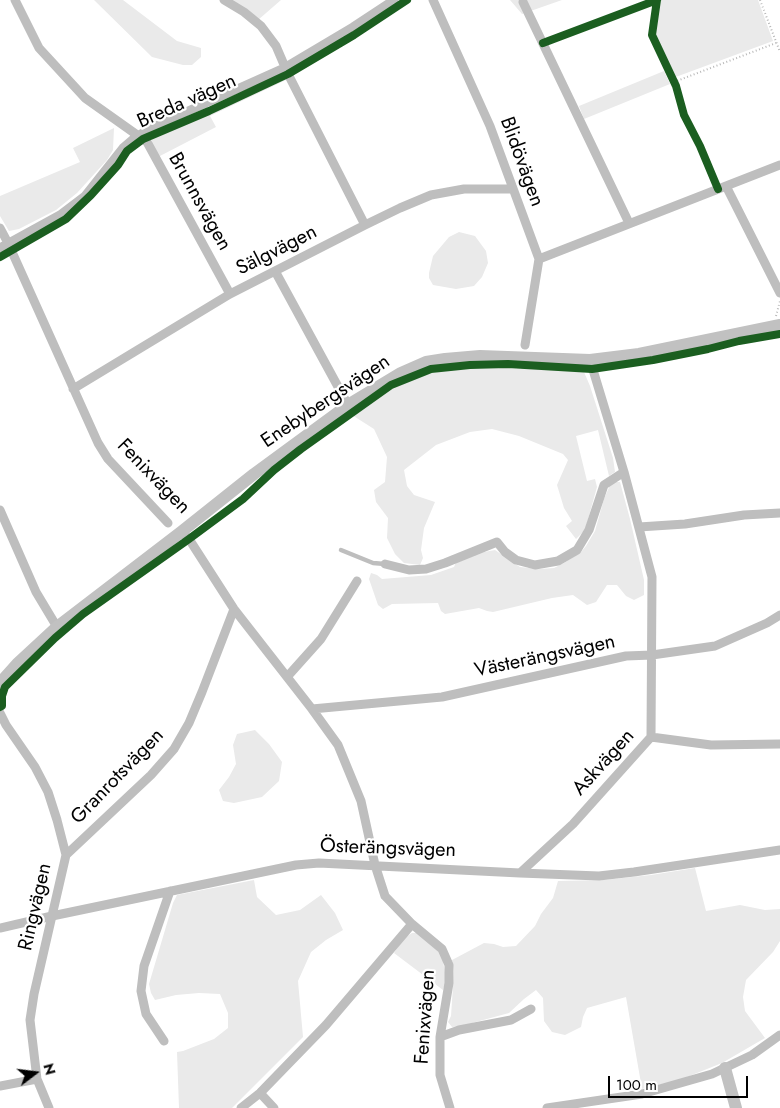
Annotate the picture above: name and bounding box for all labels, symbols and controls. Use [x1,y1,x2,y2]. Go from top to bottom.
street label: Breda vägen [134,70,240,134]
street label: Blidövägen [494,114,548,210]
street label: Brunnsvägen [162,149,236,255]
street label: Sälgvägen [233,220,321,282]
street label: Enebybergsvägen [257,350,395,454]
street label: Fenixvägen [111,435,195,519]
street label: Västerängsvägen [472,630,618,684]
street label: Granrotsvägen [67,724,169,830]
street label: Askvägen [568,725,640,801]
street label: Österängsvägen [320,835,456,863]
street label: Ringvägen [14,861,58,953]
street label: Fenixvägen [411,969,441,1065]
north arrow [10,1048,60,1098]
text: N [38,1061,61,1077]
scale bar [610,1066,750,1098]
text: 100 m [616,1074,657,1096]

